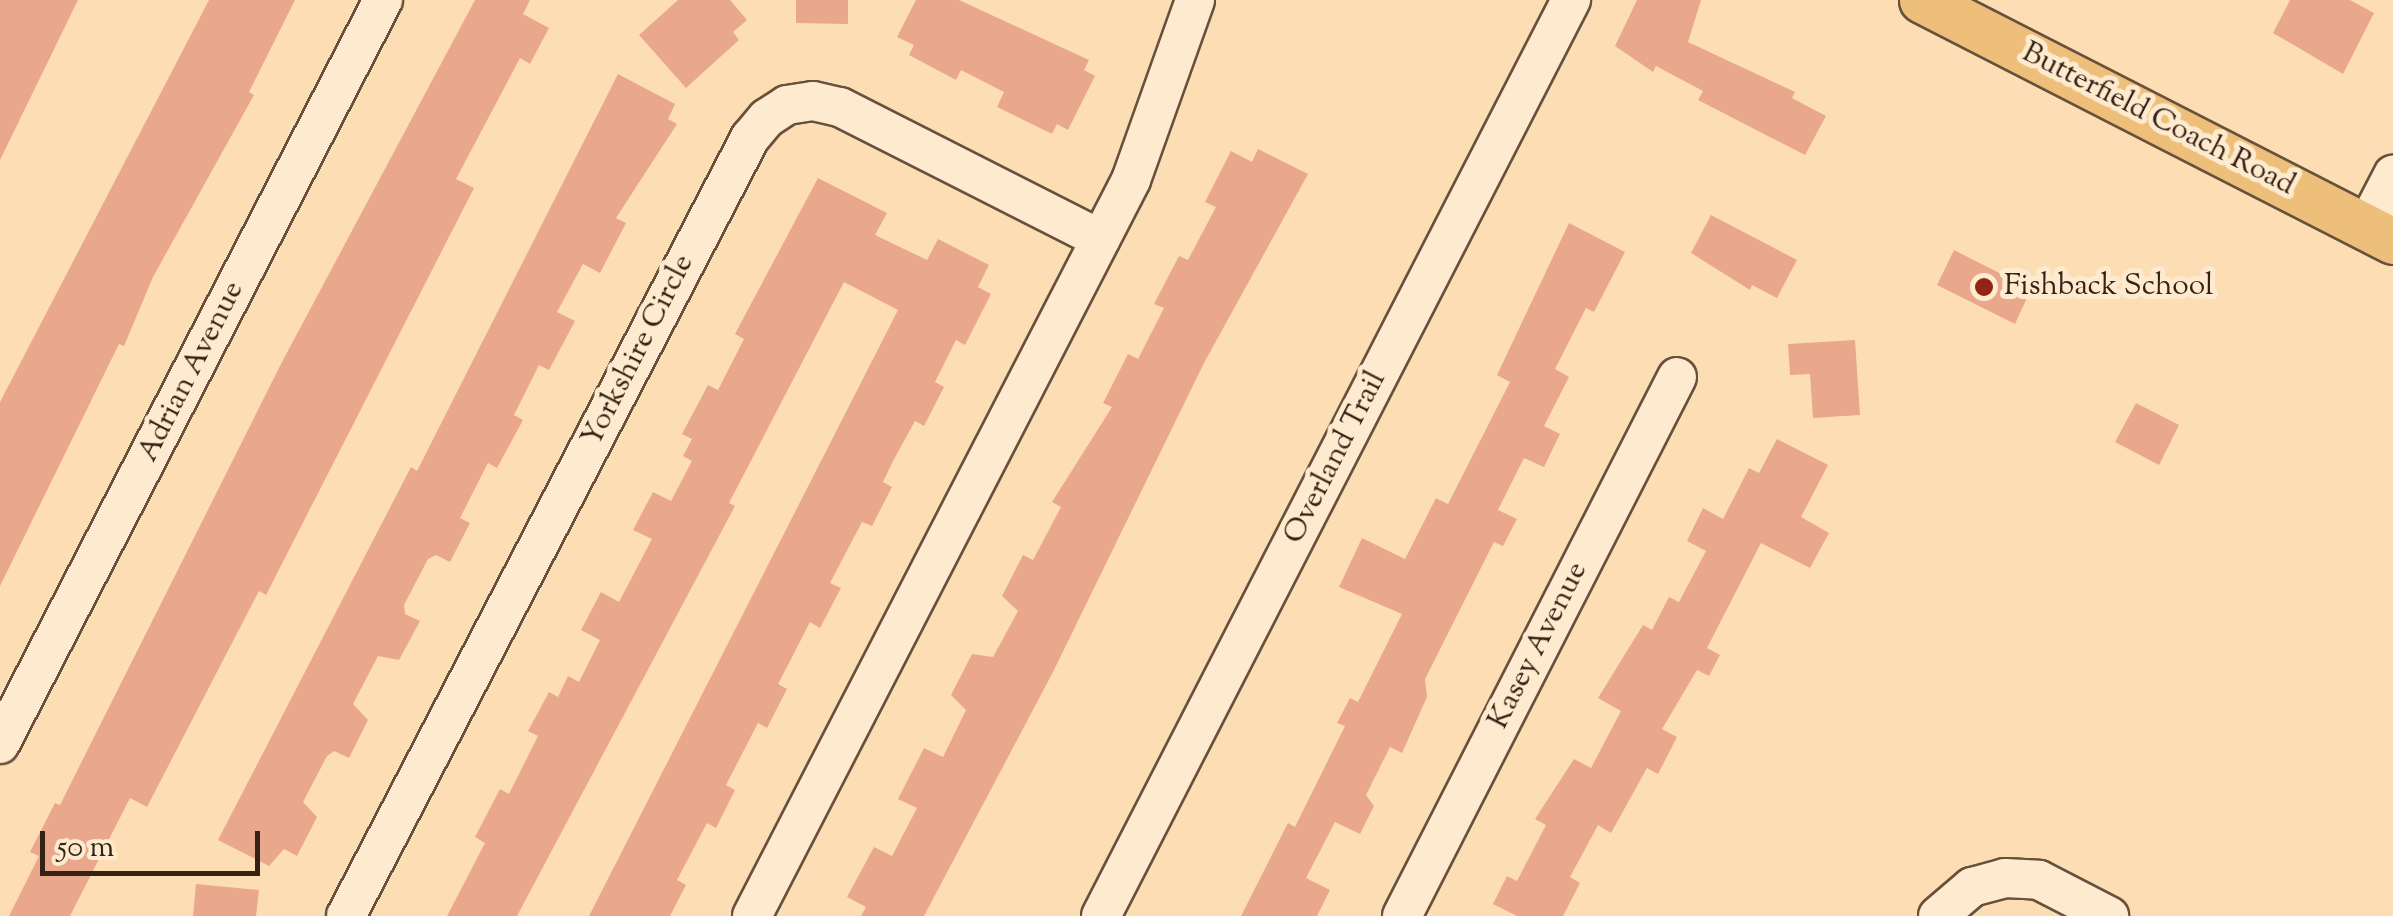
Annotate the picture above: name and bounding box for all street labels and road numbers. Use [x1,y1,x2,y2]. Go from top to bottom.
street label: Butterfield Coach Road [2016,36,2300,204]
street label: Yorkshire Circle [575,249,703,453]
street label: Adrian Avenue [131,276,253,468]
street label: Overland Trail [1277,366,1395,550]
street label: Kasey Avenue [1482,557,1596,735]

